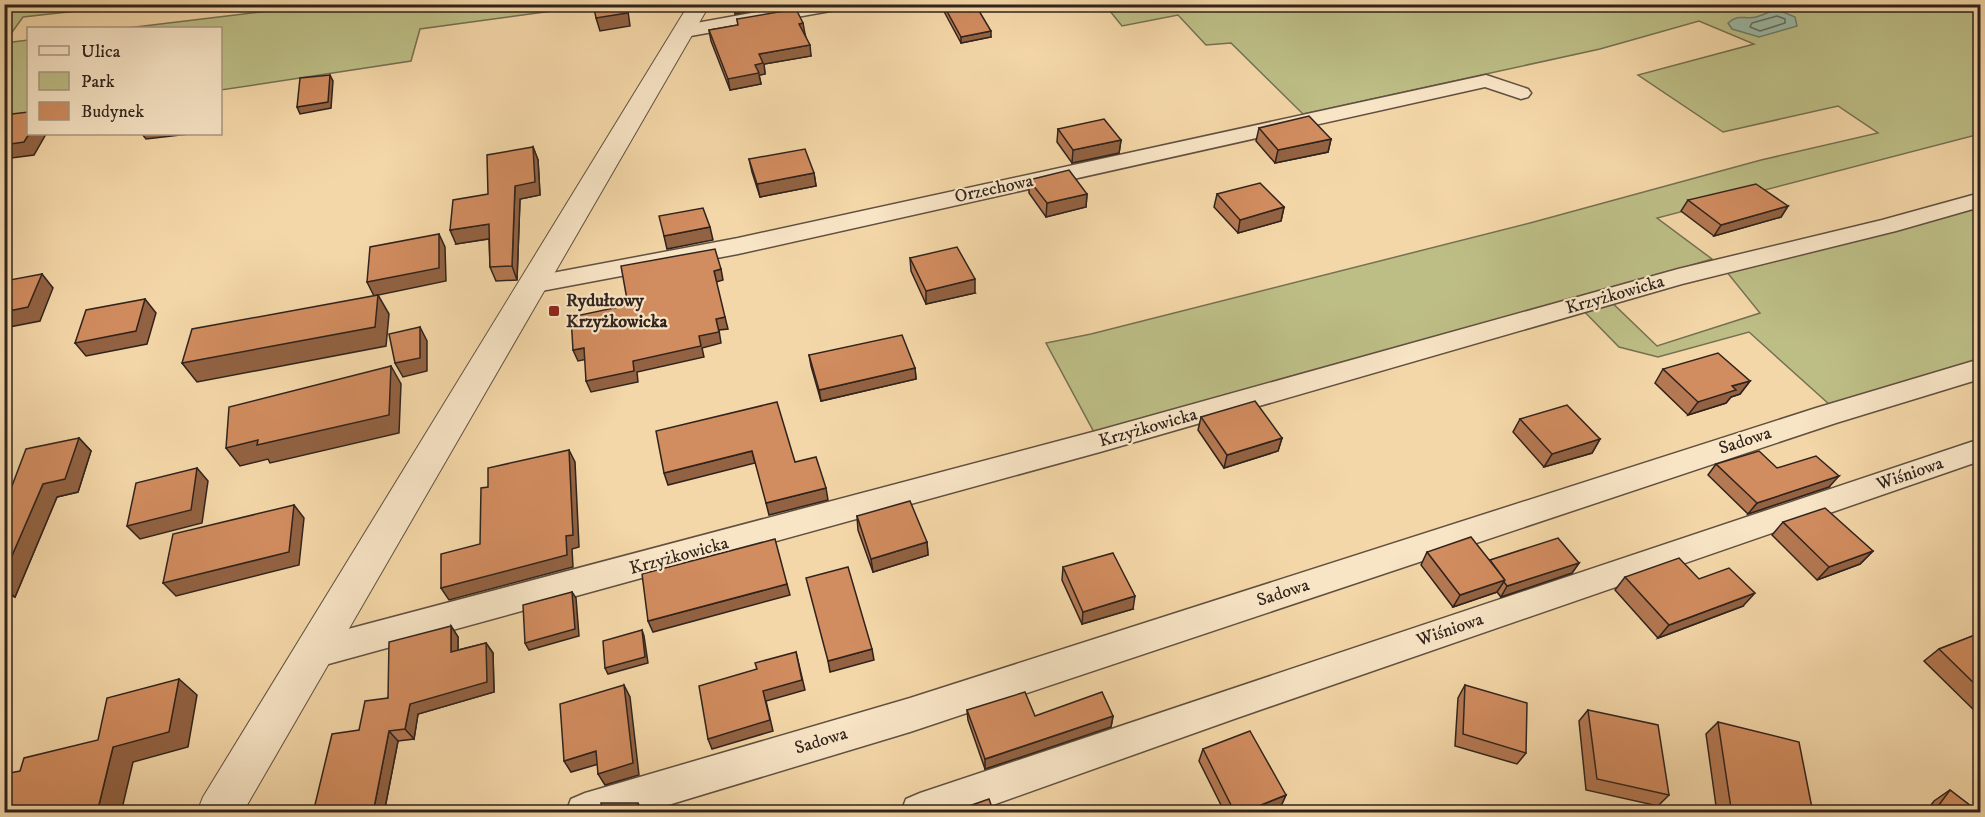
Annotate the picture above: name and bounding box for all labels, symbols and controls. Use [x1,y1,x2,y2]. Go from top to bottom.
legend [27,27,222,135]
text: Ulica [81,41,121,63]
text: Park [81,71,115,93]
text: Budynek [81,101,144,123]
street label: Orzechowa [953,170,1036,208]
street label: Krzyżkowicka [1563,270,1667,320]
place label: Rydułtowy Krzyżkowicka [566,290,668,333]
marker: Rydułtowy Krzyżkowicka [547,304,561,318]
street label: Krzyżkowicka [1096,403,1200,453]
street label: Sadowa [1716,422,1774,460]
street label: Wiśniowa [1873,452,1947,496]
street label: Krzyżkowicka [627,532,731,580]
street label: Sadowa [1254,574,1312,612]
street label: Wiśniowa [1413,608,1487,652]
street label: Sadowa [792,722,850,759]

